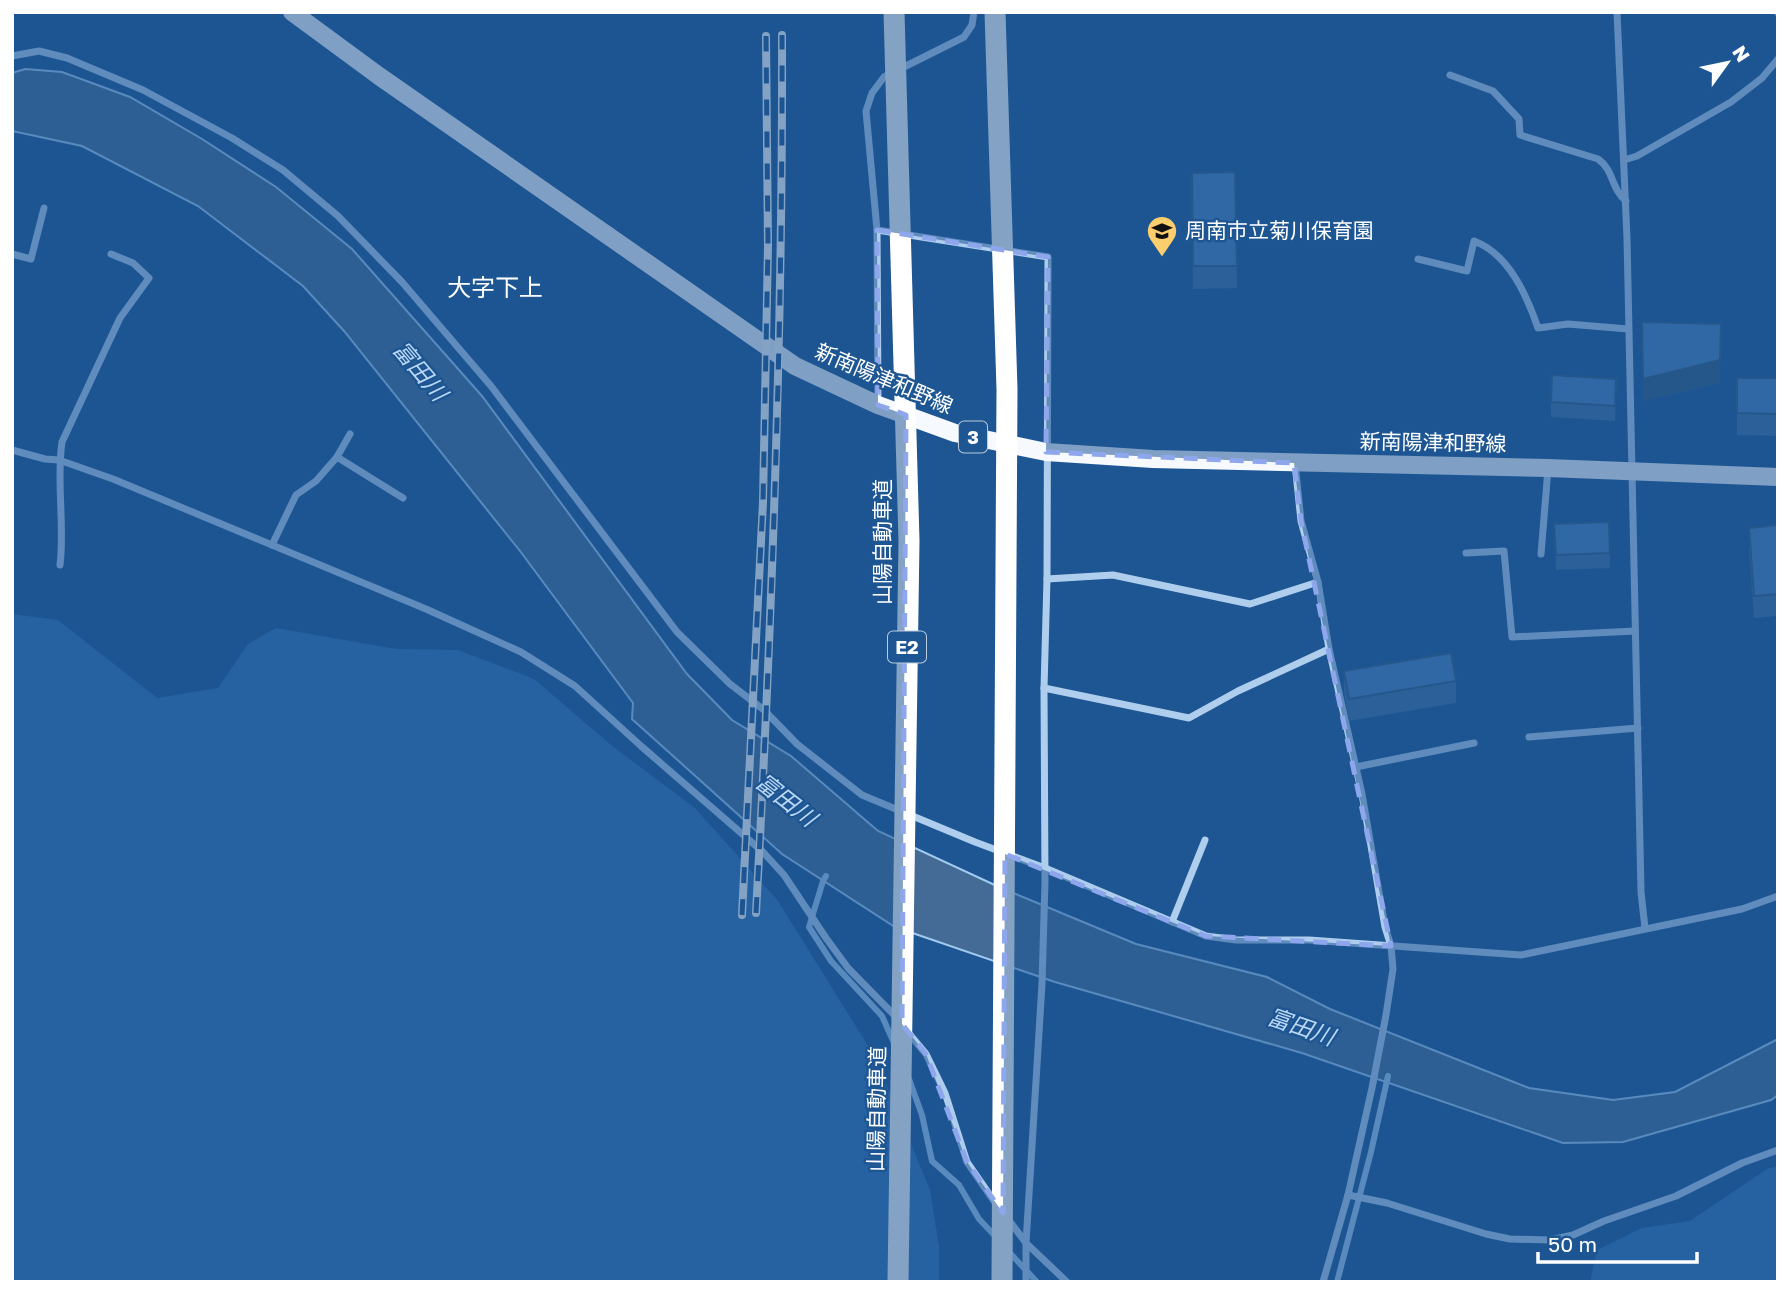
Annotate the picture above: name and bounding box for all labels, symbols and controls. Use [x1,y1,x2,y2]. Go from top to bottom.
north arrow [1692,28,1762,98]
text: N [1728,41,1755,66]
school or university icon: 周南市立菊川保育園 [1145,214,1179,258]
place label: 周南市立菊川保育園 [1185,217,1374,243]
district label: 大字下上 [447,272,543,301]
water label: 富田川 [388,335,456,408]
street label: 新南陽津和野線 [812,337,957,419]
road number: 3 [959,422,987,452]
street label: 新南陽津和野線 [1359,428,1507,456]
street label: 山陽自動車道 [869,479,895,605]
road number: E2 [888,632,926,662]
water label: 富田川 [751,767,825,833]
water label: 富田川 [1264,1002,1341,1052]
street label: 山陽自動車道 [862,1046,890,1172]
scale bar [1538,1220,1697,1264]
text: 50 m [1548,1231,1597,1257]

